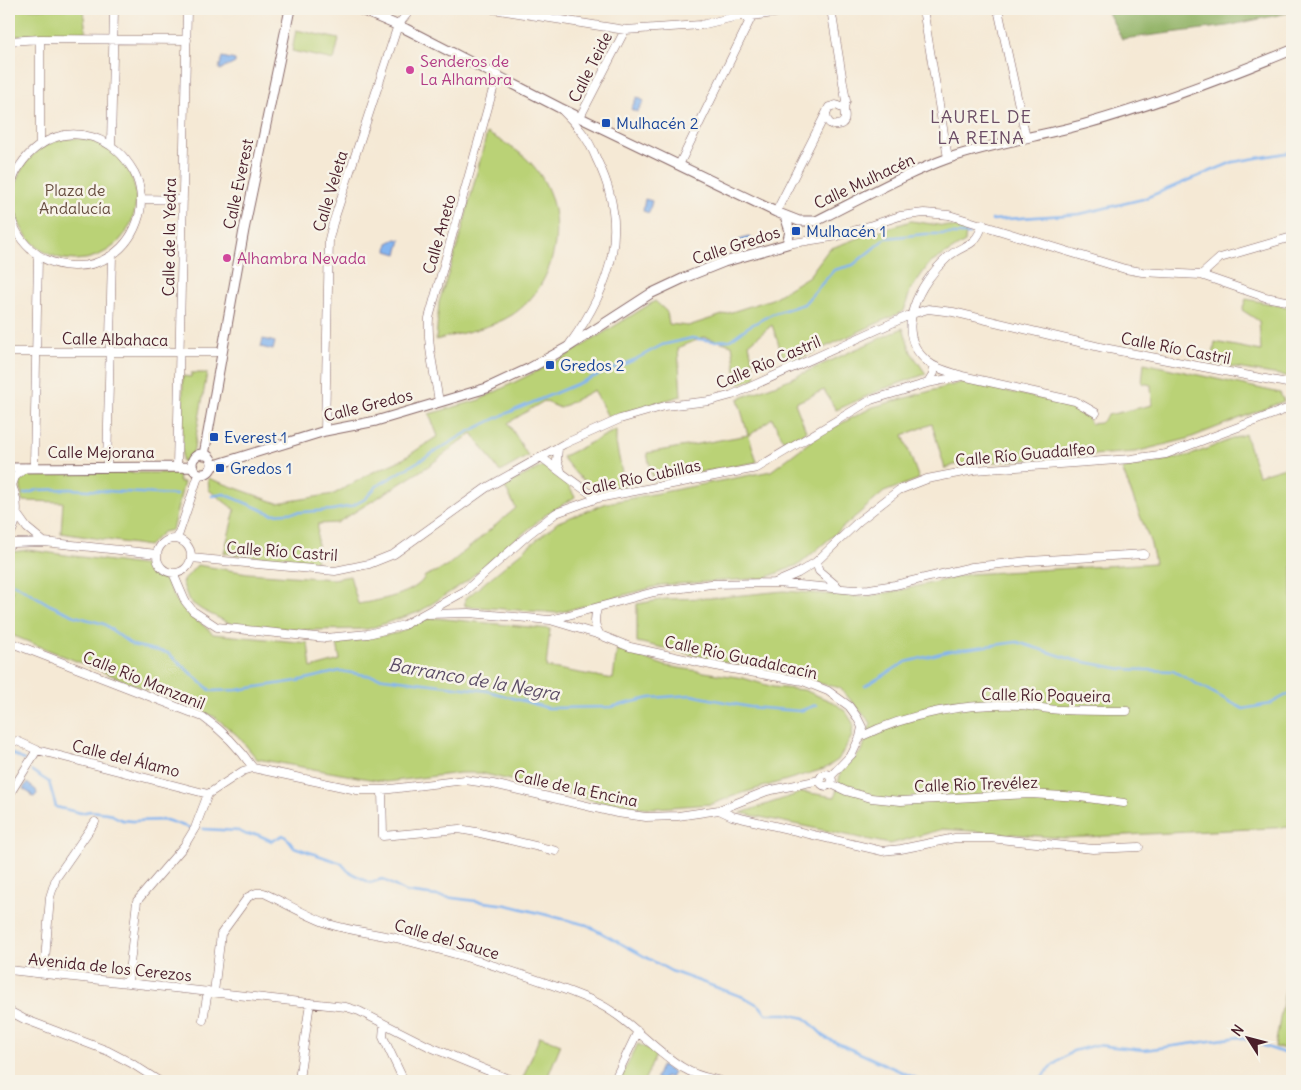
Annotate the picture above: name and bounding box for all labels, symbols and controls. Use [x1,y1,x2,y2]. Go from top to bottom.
street label: Calle Teide [564,28,616,106]
place label: Senderos de La Alhambra [420,51,512,89]
marker: Senderos de La Alhambra [404,64,416,76]
district label: LAUREL DE LA REINA [930,105,1032,149]
place label: Mulhacén 2 [616,113,699,133]
marker: Mulhacén 2 [600,117,612,129]
street label: Calle Everest [219,136,257,231]
street label: Calle Veleta [308,148,352,234]
street label: Calle Mulhacén [810,149,918,213]
street label: Calle de la Yedra [158,178,180,296]
park label: Plaza de Andalucía [39,180,111,218]
street label: Calle Aneto [418,192,460,276]
street label: Calle Gredos [690,221,782,269]
place label: Mulhacén 1 [806,221,886,241]
marker: Mulhacén 1 [790,225,802,237]
place label: Alhambra Nevada [237,248,366,268]
marker: Alhambra Nevada [221,252,233,264]
street label: Calle Albahaca [62,328,168,350]
street label: Calle Río Castril [1119,328,1233,368]
street label: Calle Río Castril [713,331,823,393]
place label: Gredos 2 [560,355,625,375]
marker: Gredos 2 [544,359,556,371]
street label: Calle Gredos [321,384,415,426]
place label: Everest 1 [224,427,287,447]
marker: Everest 1 [208,431,220,443]
street label: Calle Río Guadalfeo [954,438,1096,470]
street label: Calle Mejorana [47,442,155,462]
street label: Calle Río Cubillas [580,455,702,499]
place label: Gredos 1 [230,458,292,478]
marker: Gredos 1 [214,462,226,474]
street label: Calle Río Castril [226,537,338,565]
street label: Calle Río Guadalcacín [663,631,819,683]
street label: Calle Río Manzanil [80,646,208,714]
water label: Barranco de la Negra [387,653,563,706]
street label: Calle Río Poqueira [981,684,1111,706]
street label: Calle del Álamo [70,735,182,781]
street label: Calle de la Encina [512,765,640,811]
street label: Calle Río Trevélez [914,772,1039,796]
street label: Calle del Sauce [392,914,502,964]
street label: Avenida de los Cerezos [27,948,193,986]
north arrow [1224,1012,1274,1062]
text: N [1227,1021,1248,1040]

